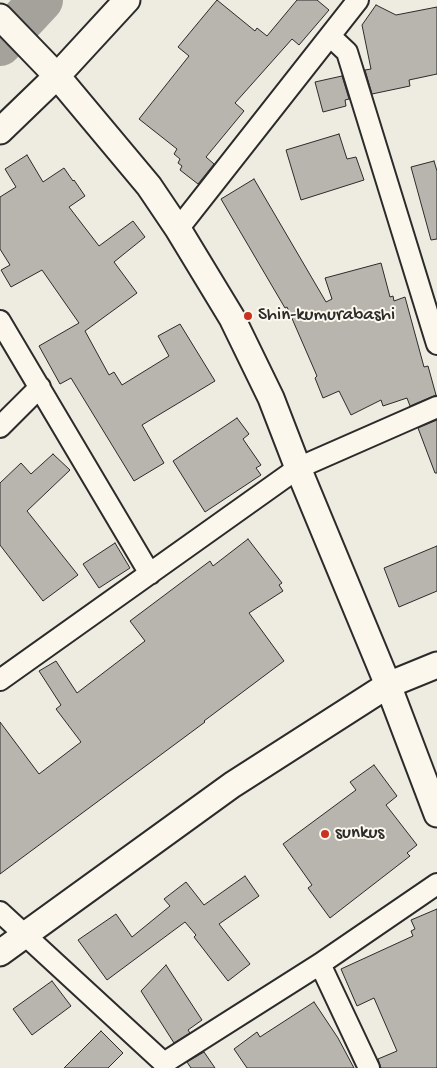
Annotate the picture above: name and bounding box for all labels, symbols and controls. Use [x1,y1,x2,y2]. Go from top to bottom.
place label: Shin-kumurabashi [258,305,395,327]
marker: Shin-kumurabashi [242,310,254,322]
place label: sunkus [335,823,384,845]
marker: sunkus [319,828,331,840]

